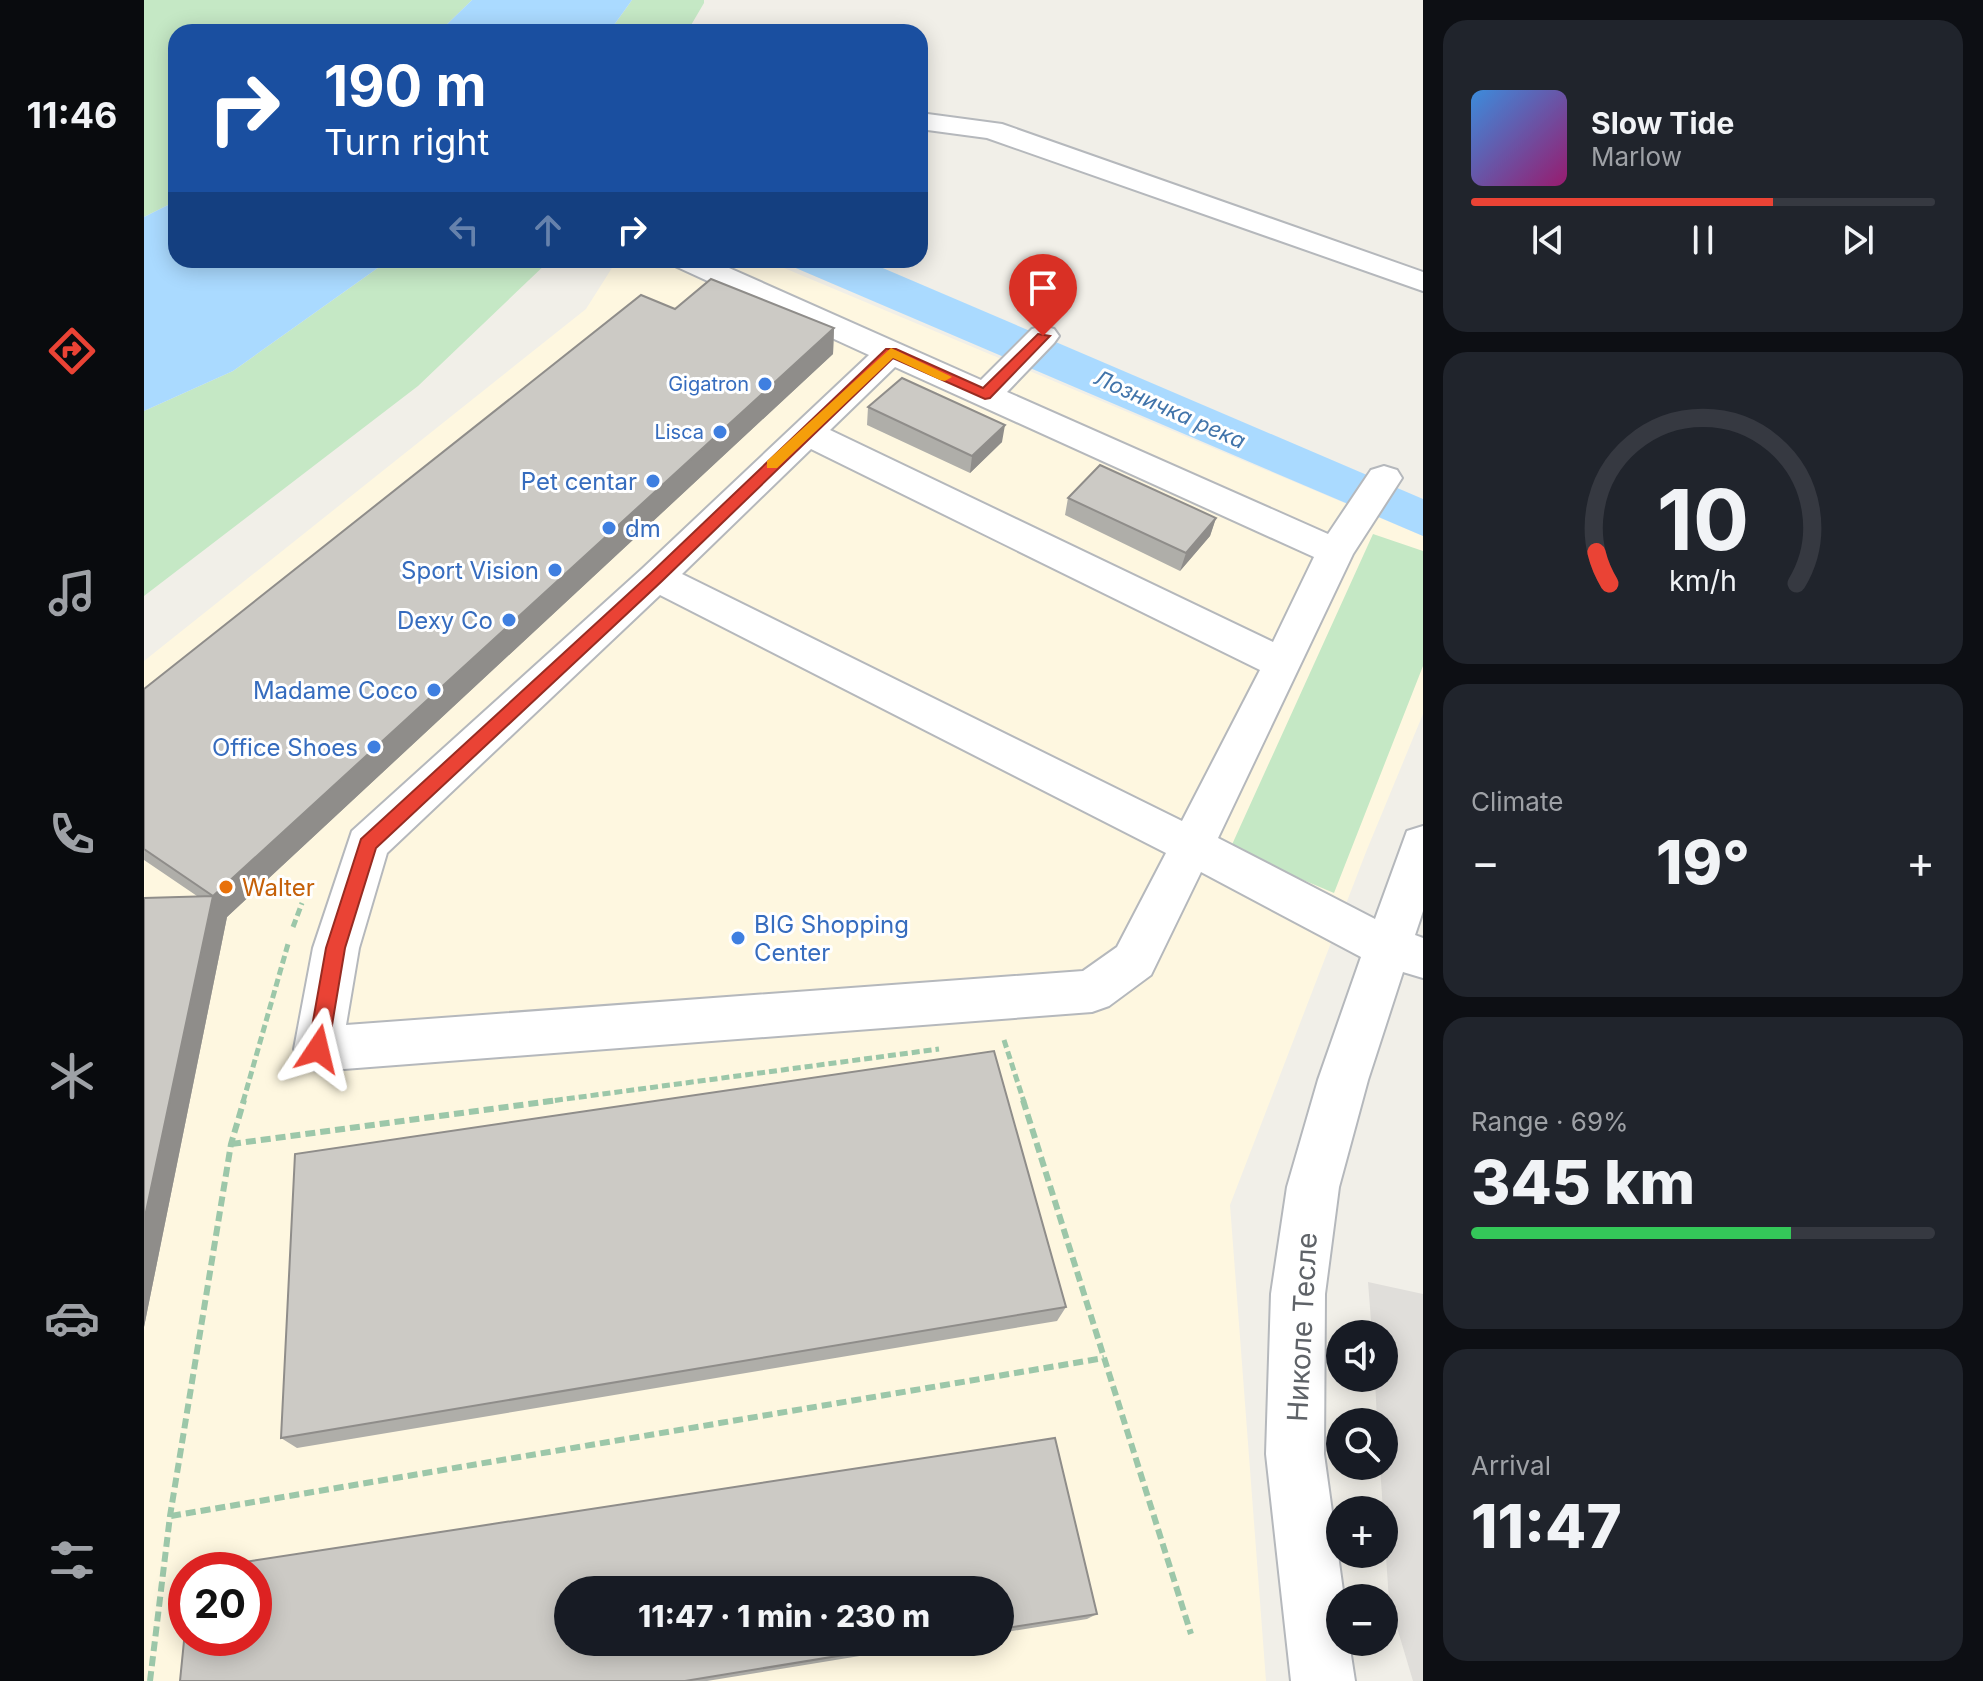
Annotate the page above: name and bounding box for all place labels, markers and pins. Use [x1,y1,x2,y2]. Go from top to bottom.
pin [1009,254,1077,336]
place label: Gigatron [668,372,749,396]
marker: Gigatron [756,375,774,393]
place label: Lisca [654,420,704,444]
marker: Lisca [711,423,729,441]
place label: Pet centar [521,467,637,496]
marker: Pet centar [644,472,662,490]
place label: dm [625,514,661,543]
marker: dm [600,519,618,537]
place label: Sport Vision [401,556,539,585]
marker: Sport Vision [546,561,564,579]
place label: Dexy Co [397,606,493,635]
marker: Dexy Co [500,611,518,629]
place label: Madame Coco [253,676,418,705]
marker: Madame Coco [425,681,443,699]
place label: Office Shoes [212,733,358,762]
marker: Office Shoes [365,738,383,756]
place label: Walter [242,873,315,902]
marker: Walter [217,878,235,896]
place label: BIG Shopping Center [754,910,909,967]
marker: BIG Shopping Center [729,929,747,947]

